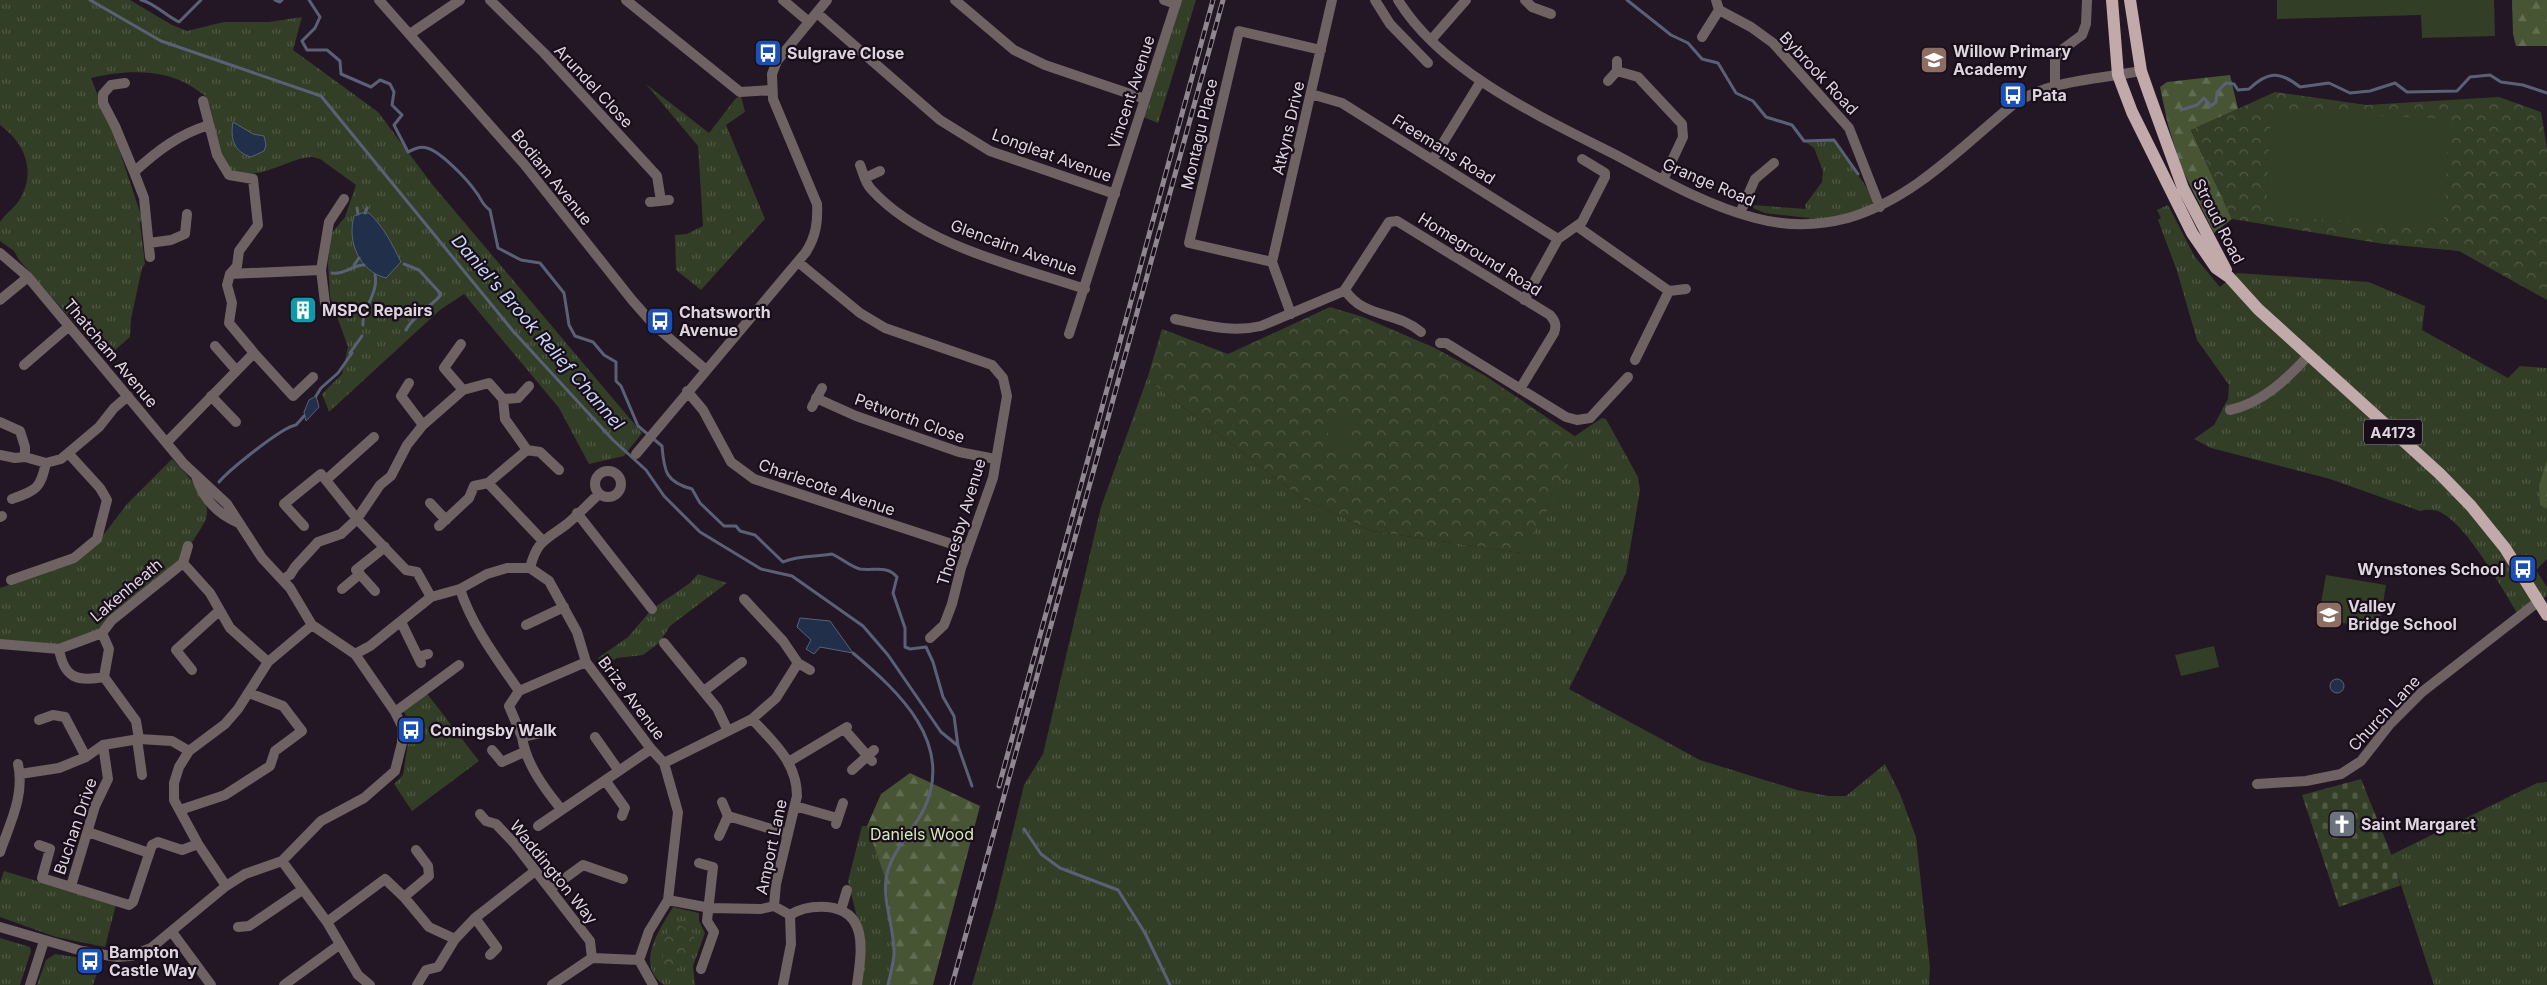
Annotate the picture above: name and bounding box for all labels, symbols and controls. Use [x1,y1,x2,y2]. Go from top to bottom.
street label: Bybrook Road [1775,27,1863,119]
street label: Vincent Avenue [1103,33,1159,151]
bus stop icon: Sulgrave Close [753,38,783,68]
street label: Arundel Close [550,40,638,132]
place label: Willow Primary Academy [1953,41,2072,79]
place label: Sulgrave Close [787,43,904,63]
school or university icon: Willow Primary Academy [1919,45,1949,75]
street label: Montagu Place [1177,77,1221,191]
street label: Atkyns Drive [1267,79,1309,177]
bus stop icon: Pata [1998,80,2028,110]
place label: Pata [2032,85,2067,105]
street label: Freemans Road [1389,109,1499,189]
street label: Longleat Avenue [989,124,1115,186]
street label: Bodiam Avenue [507,125,597,229]
street label: Grange Road [1660,154,1758,210]
street label: Stroud Road [2189,175,2249,267]
street label: Homeground Road [1415,208,1545,300]
street label: Glencairn Avenue [948,215,1080,279]
water label: Daniel's Brook Relief Channel [447,230,629,434]
street label: Thatcham Avenue [60,294,162,412]
building icon: MSPC Repairs [288,295,318,325]
place label: MSPC Repairs [322,300,433,320]
place label: Chatsworth Avenue [679,302,771,340]
bus stop icon: Chatsworth Avenue [645,306,675,336]
street label: Petworth Close [852,389,968,447]
road number: A4173 [2364,420,2422,444]
street label: Charlecote Avenue [756,454,898,520]
street label: Thoresby Avenue [932,456,990,588]
street label: Lakenheath [86,554,166,626]
bus stop icon: Wynstones School [2508,554,2538,584]
place label: Wynstones School [2357,559,2504,579]
place label: Valley Bridge School [2348,596,2457,634]
school or university icon: Valley Bridge School [2314,600,2344,630]
street label: Brize Avenue [594,652,670,744]
street label: Church Lane [2344,671,2424,755]
bus stop icon: Coningsby Walk [396,715,426,745]
place label: Coningsby Walk [430,720,558,740]
street label: Buchan Drive [49,775,101,877]
street label: Amport Lane [751,797,791,897]
church icon: Saint Margaret [2327,809,2357,839]
place label: Saint Margaret [2361,814,2476,834]
street label: Waddington Way [506,816,602,928]
park label: Daniels Wood [870,824,974,844]
place label: Bampton Castle Way [109,942,197,980]
bus stop icon: Bampton Castle Way [75,946,105,976]

